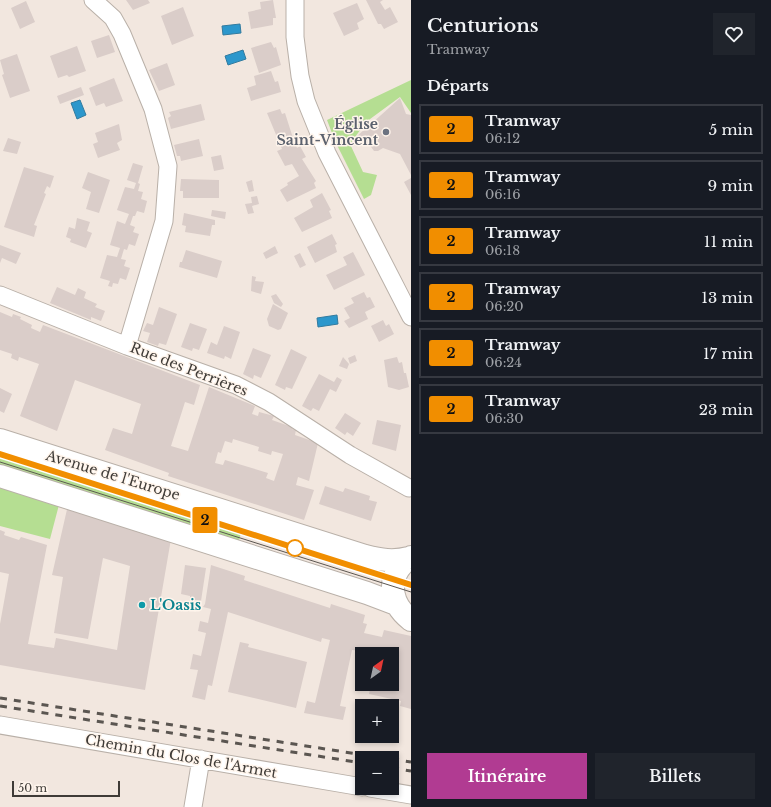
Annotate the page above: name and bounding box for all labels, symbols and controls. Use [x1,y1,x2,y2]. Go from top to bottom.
button: heart [713,13,755,55]
text: Centurions [427,14,539,37]
text: Tramway [427,41,490,58]
text: Départs [427,76,489,95]
text: Tramway [485,111,560,130]
place label: Église Saint-Vincent [277,115,379,149]
text: 2 [446,120,456,138]
text: 5 min [709,120,753,139]
marker: Église Saint-Vincent [381,127,391,137]
text: 06:12 [485,130,520,147]
text: Tramway [485,167,560,186]
text: 2 [446,176,456,194]
text: 9 min [708,176,753,195]
text: 06:16 [485,186,521,203]
text: Tramway [485,223,560,242]
text: 2 [446,232,456,250]
text: 11 min [704,232,753,251]
text: 06:18 [485,242,520,259]
text: Tramway [485,279,560,298]
text: 2 [446,288,456,306]
text: 13 min [701,288,753,307]
text: 06:20 [485,298,524,315]
text: Tramway [485,335,560,354]
street label: Rue des Perrières [128,338,250,400]
text: 2 [446,344,456,362]
text: 17 min [703,344,753,363]
text: 06:24 [485,354,522,371]
text: Tramway [485,391,560,410]
text: 2 [446,400,456,418]
text: 23 min [699,400,753,419]
text: 06:30 [485,410,524,427]
street label: Avenue de l'Europe [43,446,182,504]
line badge: 2 [192,507,218,533]
text: 2 [200,511,210,529]
unlabelled marker [286,539,304,557]
place label: L'Oasis [150,596,202,614]
marker: L'Oasis [137,600,147,610]
north arrow [355,647,399,691]
map controls [355,647,399,795]
button: + [355,699,399,743]
street label: Chemin du Clos de l'Armet [84,730,279,782]
button: − [355,751,399,795]
button: Itinéraire [427,753,587,799]
button: Billets [595,753,755,799]
scale bar [12,779,120,798]
text: 50 m [18,781,47,795]

